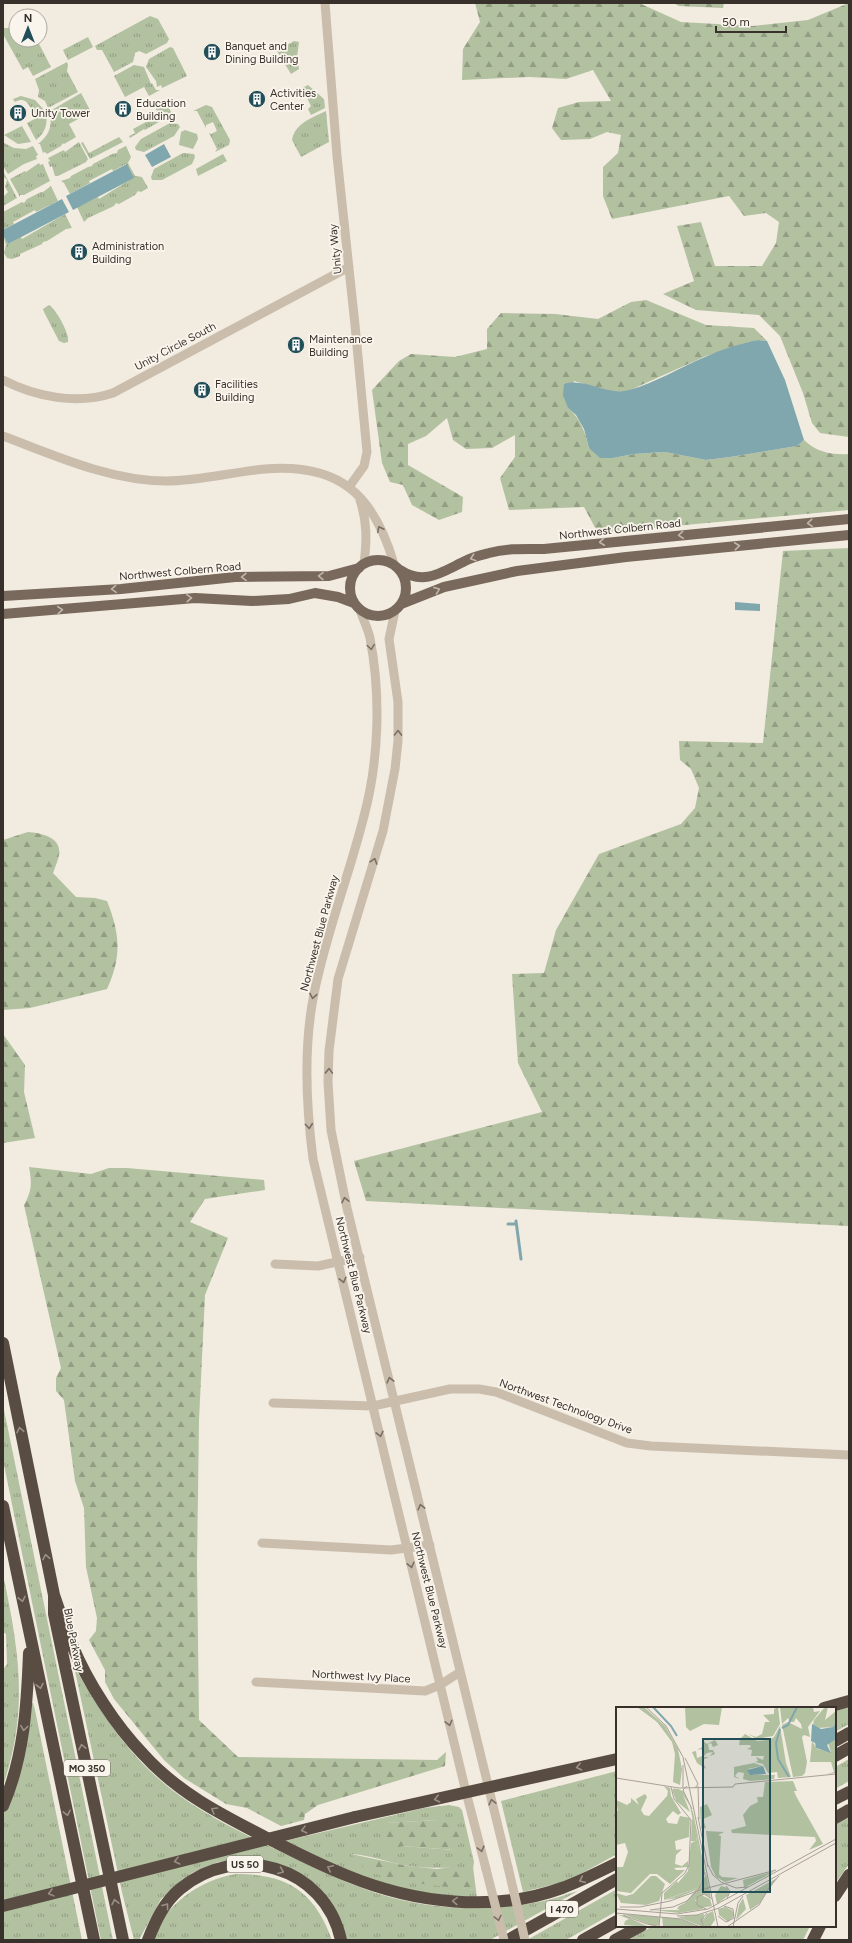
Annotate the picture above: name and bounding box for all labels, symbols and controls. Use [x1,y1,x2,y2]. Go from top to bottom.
north arrow [8,8,48,48]
scale bar [716,8,786,34]
text: N [24,12,32,25]
text: 50 m [722,15,750,29]
place label: Banquet and Dining Building [225,40,299,66]
building icon: Banquet and Dining Building [202,42,222,62]
place label: Activities Center [270,87,316,113]
building icon: Activities Center [247,89,267,109]
place label: Education Building [136,97,186,123]
building icon: Education Building [113,99,133,119]
building icon: Unity Tower [8,103,28,123]
place label: Unity Tower [31,107,90,120]
street label: Unity Way [326,223,345,275]
place label: Administration Building [92,240,164,266]
building icon: Administration Building [69,242,89,262]
street label: Unity Circle South [132,320,218,373]
place label: Maintenance Building [309,333,373,359]
building icon: Maintenance Building [286,335,306,355]
place label: Facilities Building [215,378,258,404]
building icon: Facilities Building [192,380,212,400]
street label: Northwest Colbern Road [559,517,682,542]
one-way arrow [807,518,813,527]
one-way arrow [377,525,385,533]
one-way arrow [678,530,684,539]
one-way arrow [598,538,605,547]
one-way arrow [734,542,740,551]
one-way arrow [470,553,477,562]
street label: Northwest Colbern Road [119,560,242,583]
one-way arrow [241,572,247,581]
one-way arrow [318,572,324,580]
one-way arrow [111,585,117,594]
one-way arrow [434,586,441,594]
one-way arrow [186,594,192,603]
one-way arrow [57,606,63,615]
one-way arrow [366,644,375,650]
one-way arrow [394,730,402,736]
one-way arrow [369,857,378,864]
street label: Northwest Blue Parkway [298,873,341,993]
one-way arrow [310,993,318,999]
one-way arrow [324,1068,333,1074]
one-way arrow [305,1123,314,1129]
one-way arrow [342,1197,350,1203]
street label: Northwest Blue Parkway [333,1215,374,1335]
one-way arrow [338,1277,346,1283]
street label: Northwest Technology Drive [498,1376,634,1437]
one-way arrow [386,1377,395,1384]
one-way arrow [17,1426,25,1433]
one-way arrow [375,1430,383,1437]
one-way arrow [417,1503,425,1510]
street label: Northwest Blue Parkway [409,1530,450,1650]
one-way arrow [42,1554,51,1560]
one-way arrow [407,1562,415,1568]
one-way arrow [18,1596,26,1602]
street label: Blue Parkway [61,1607,86,1673]
street label: Northwest Ivy Place [311,1667,411,1686]
one-way arrow [36,1682,44,1689]
inset map [616,1707,836,1927]
one-way arrow [445,1720,453,1727]
one-way arrow [20,1725,29,1731]
one-way arrow [79,1744,87,1750]
road number: MO 350 [64,1760,110,1776]
one-way arrow [576,1763,582,1771]
one-way arrow [434,1794,440,1802]
one-way arrow [489,1799,497,1805]
one-way arrow [211,1807,218,1814]
one-way arrow [62,1810,71,1816]
one-way arrow [300,1825,307,1834]
one-way arrow [476,1846,485,1853]
road number: US 50 [227,1856,263,1872]
one-way arrow [174,1857,181,1865]
one-way arrow [327,1865,335,1873]
one-way arrow [277,1866,284,1874]
one-way arrow [579,1875,586,1883]
one-way arrow [48,1888,55,1897]
one-way arrow [452,1897,458,1906]
one-way arrow [112,1899,120,1905]
road number: I 470 [546,1901,578,1917]
one-way arrow [161,1903,168,1910]
one-way arrow [494,1915,502,1921]

